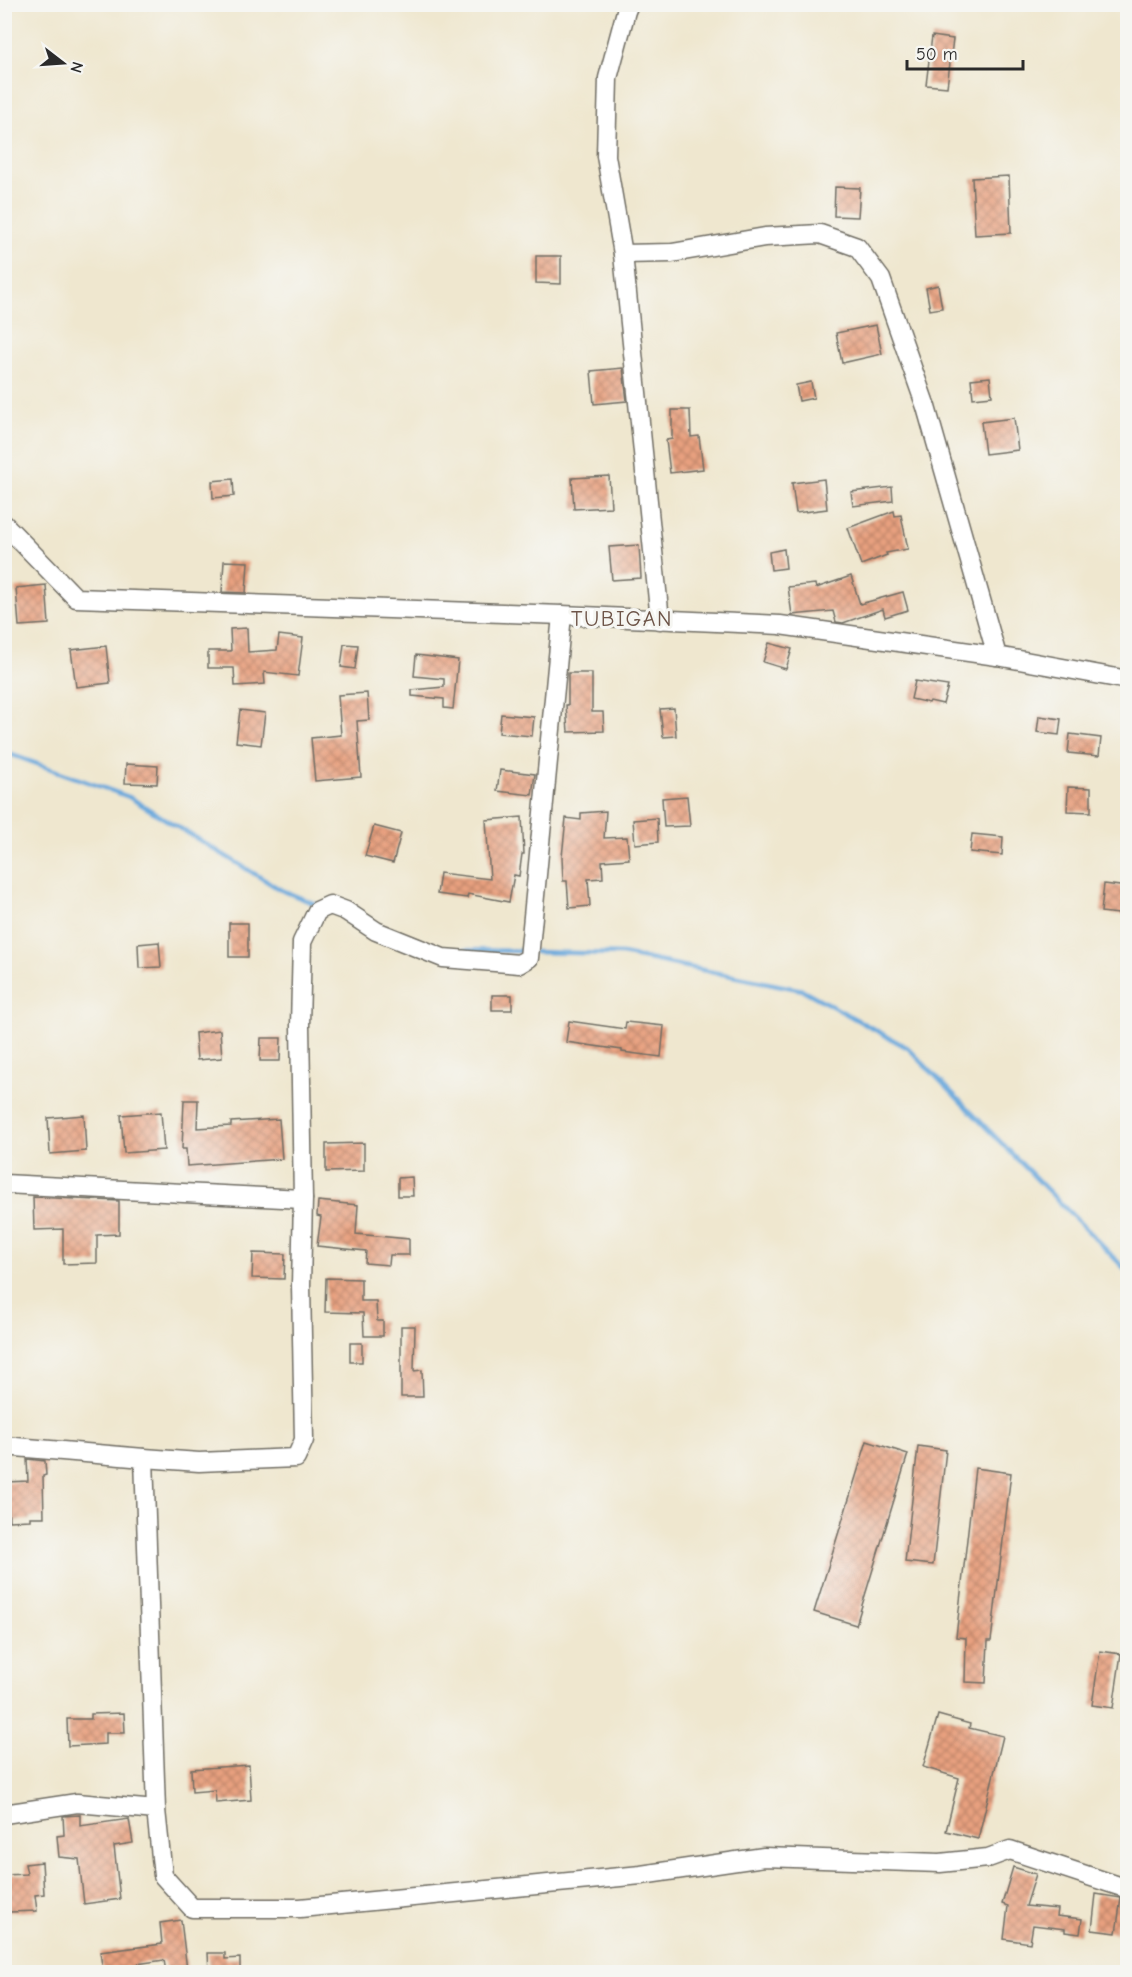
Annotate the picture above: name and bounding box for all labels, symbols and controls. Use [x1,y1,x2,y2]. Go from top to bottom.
north arrow [33,33,93,93]
scale bar [907,33,1022,71]
text: 50 m [916,44,958,65]
text: N [66,59,87,75]
district label: TUBIGAN [571,606,673,632]

